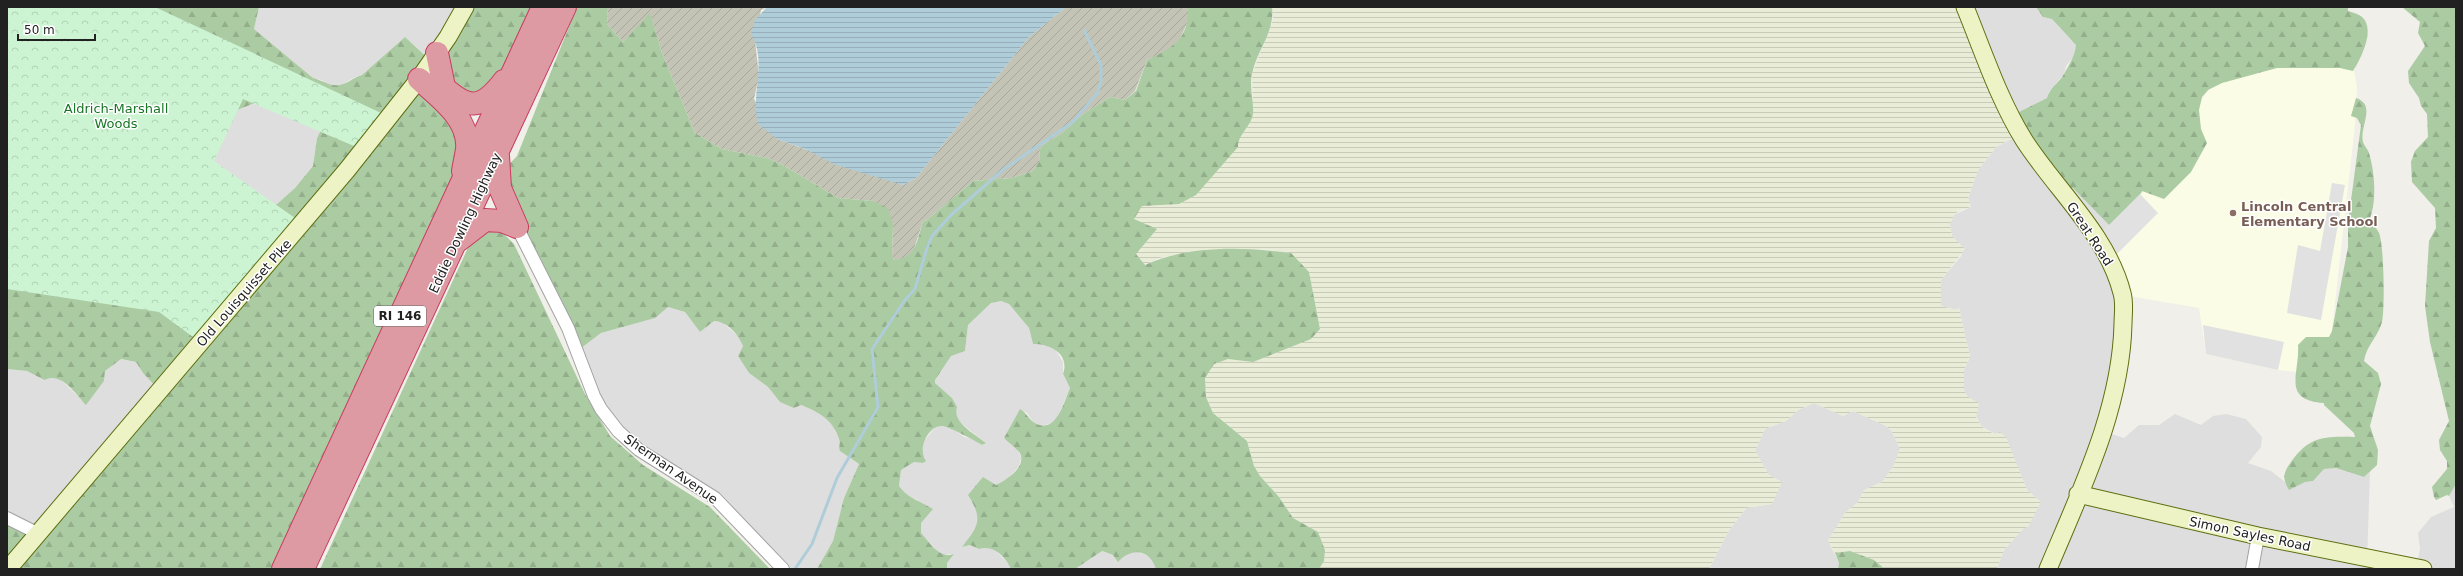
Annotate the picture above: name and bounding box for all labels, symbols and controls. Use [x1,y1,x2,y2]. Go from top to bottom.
scale bar [18,16,95,42]
text: 50 m [24,23,55,37]
park label: Aldrich-Marshall Woods [64,101,168,131]
street label: Eddie Dowling Highway [426,150,504,296]
street label: Great Road [2064,199,2116,269]
place label: Lincoln Central Elementary School [2241,199,2378,229]
marker: Lincoln Central Elementary School [2228,208,2238,218]
street label: Old Louisquisset Pike [193,236,295,350]
road number: RI 146 [374,306,426,326]
street label: Sherman Avenue [621,431,721,507]
street label: Simon Sayles Road [2188,514,2312,554]

